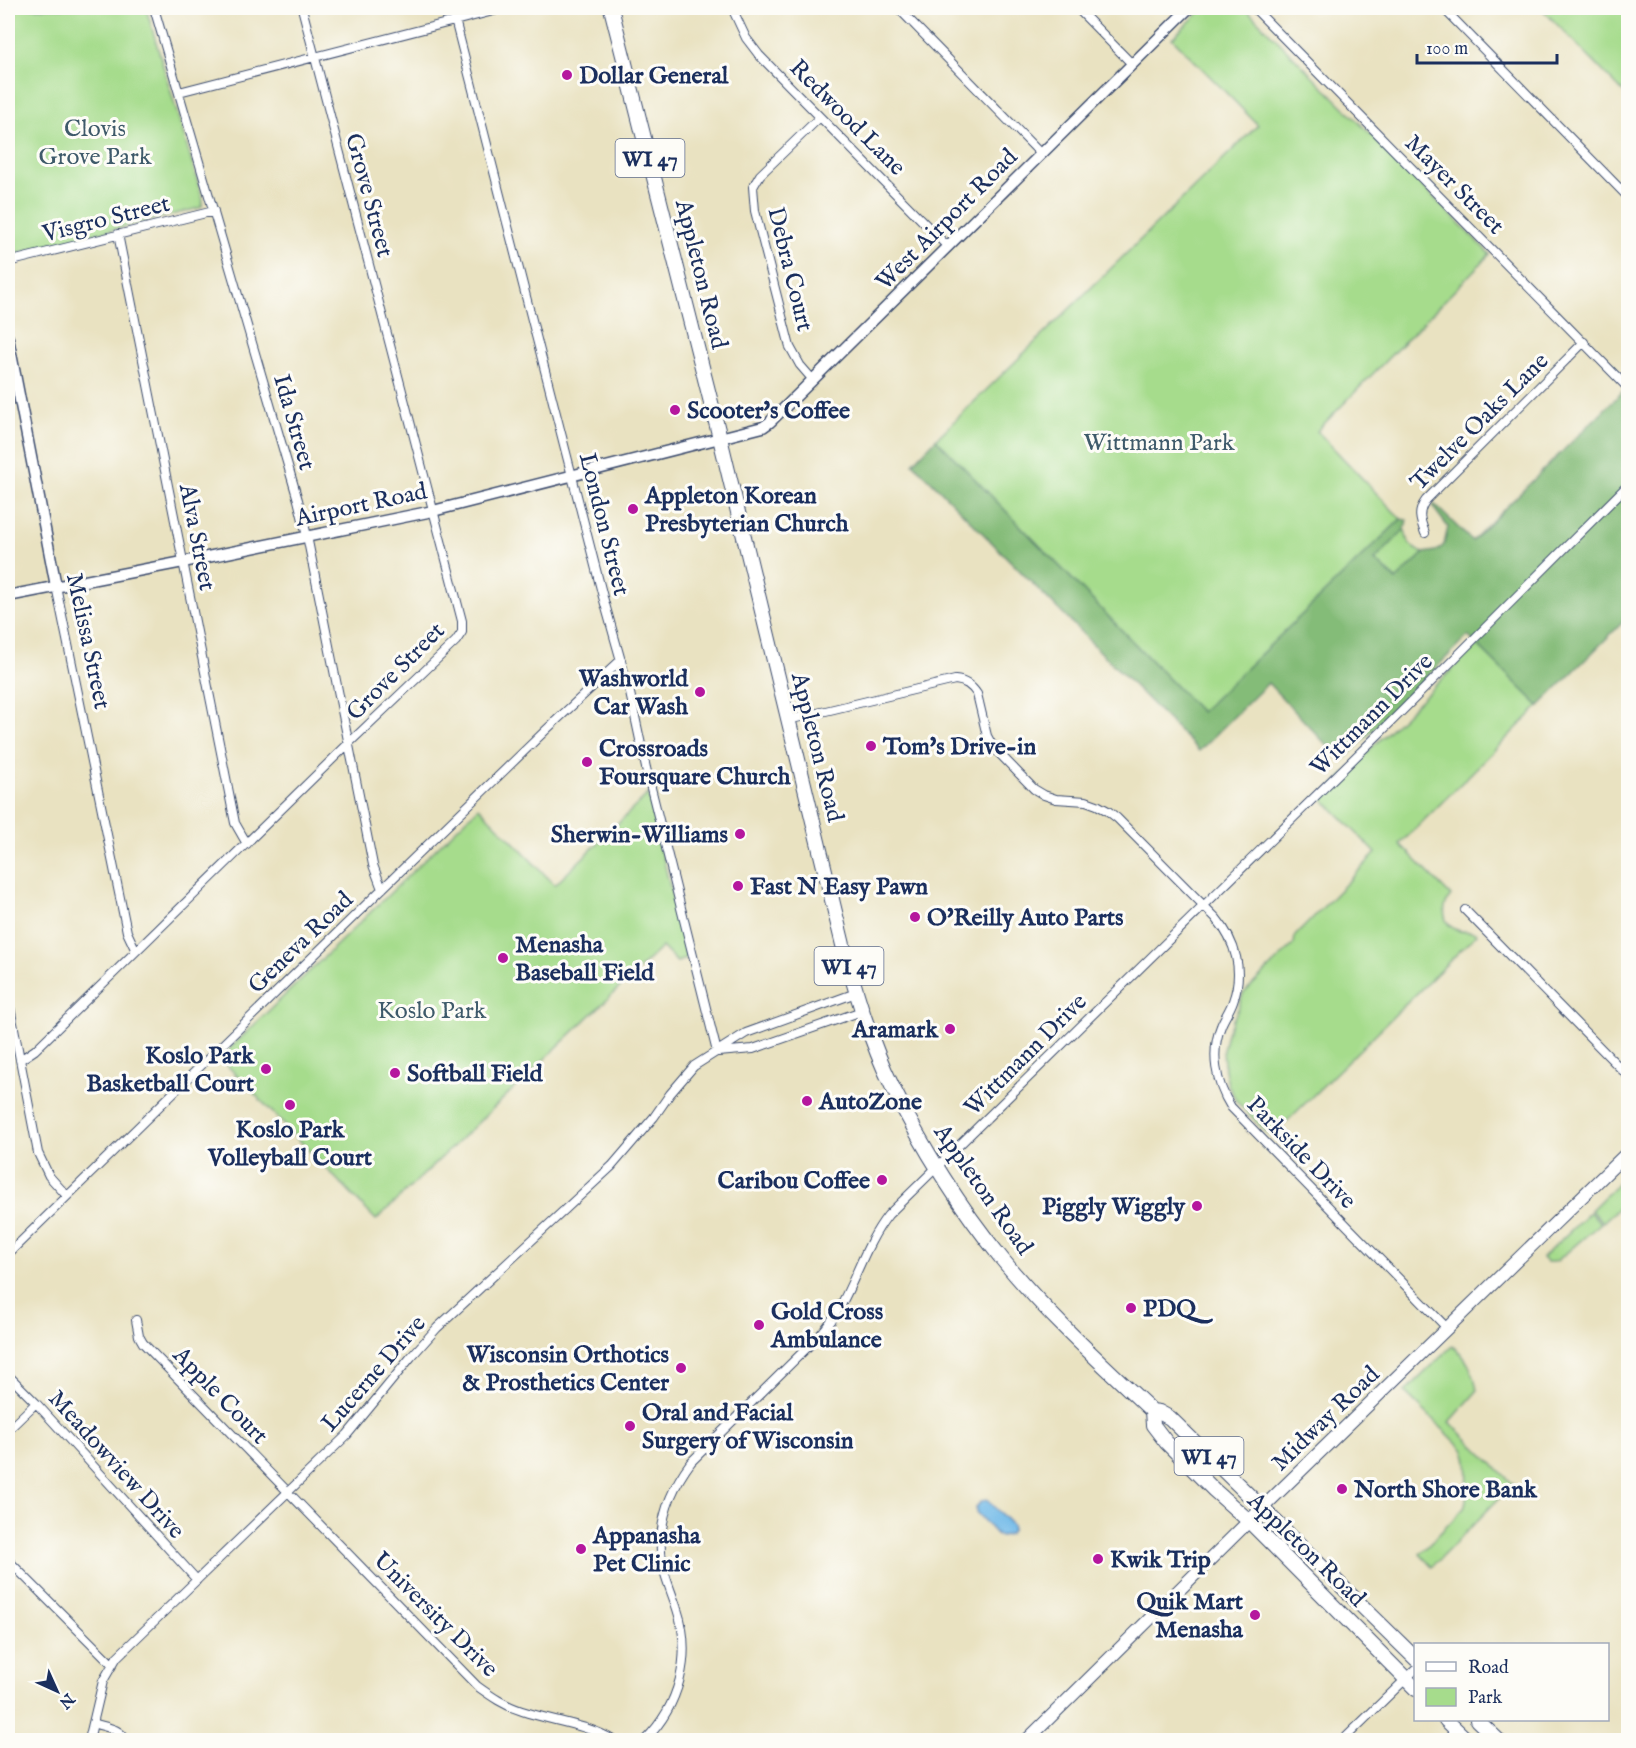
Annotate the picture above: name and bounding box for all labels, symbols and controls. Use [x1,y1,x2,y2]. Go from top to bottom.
scale bar [1417,27,1556,65]
text: 100 m [1426,38,1468,61]
street label: Redwood Lane [782,53,912,183]
place label: Dollar General [579,61,729,92]
marker: Dollar General [560,68,574,82]
park label: Clovis Grove Park [38,114,152,173]
street label: Mayer Street [1397,129,1510,242]
street label: Grove Street [337,130,400,261]
road number: WI 47 [616,139,684,177]
street label: West Airport Road [869,142,1025,298]
street label: Visgro Street [38,189,173,250]
street label: Appleton Road [667,195,734,352]
street label: Debra Court [759,204,820,335]
street label: Twelve Oaks Lane [1404,346,1556,498]
street label: Ida Street [265,371,322,474]
place label: Scooter's Coffee [687,396,850,427]
marker: Scooter's Coffee [668,403,682,417]
park label: Wittmann Park [1083,428,1235,459]
street label: London Street [571,450,636,599]
street label: Airport Road [292,476,430,535]
street label: Alva Street [171,480,222,593]
place label: Appleton Korean Presbyterian Church [644,481,849,540]
marker: Appleton Korean Presbyterian Church [626,502,640,516]
street label: Melissa Street [58,570,117,712]
street label: Grove Street [340,616,452,728]
street label: Wittmann Drive [1304,647,1440,783]
place label: Washworld Car Wash [578,664,689,723]
street label: Appleton Road [783,668,850,825]
marker: Washworld Car Wash [693,685,707,699]
place label: Tom's Drive-in [882,732,1036,763]
place label: Crossroads Foursquare Church [599,734,791,793]
marker: Tom's Drive-in [864,739,878,753]
marker: Crossroads Foursquare Church [580,755,594,769]
place label: Sherwin-Williams [551,820,729,851]
marker: Sherwin-Williams [733,827,747,841]
place label: Fast N Easy Pawn [750,872,928,903]
marker: Fast N Easy Pawn [731,879,745,893]
street label: Geneva Road [242,885,360,1001]
place label: O'Reilly Auto Parts [927,903,1124,934]
marker: O'Reilly Auto Parts [908,910,922,924]
place label: Menasha Baseball Field [515,930,655,989]
road number: WI 47 [814,947,884,985]
marker: Menasha Baseball Field [496,951,510,965]
street label: Wittmann Drive [958,987,1094,1123]
park label: Koslo Park [378,996,487,1027]
place label: Aramark [851,1015,939,1046]
marker: Aramark [943,1022,957,1036]
place label: Koslo Park Basketball Court [86,1041,255,1100]
place label: Softball Field [407,1059,544,1090]
marker: Koslo Park Basketball Court [259,1062,273,1076]
marker: Softball Field [388,1066,402,1080]
place label: AutoZone [818,1087,922,1118]
street label: Parkside Drive [1239,1090,1363,1216]
marker: AutoZone [800,1094,814,1108]
marker: Koslo Park Volleyball Court [283,1098,297,1112]
place label: Koslo Park Volleyball Court [207,1115,373,1174]
street label: Appleton Road [926,1118,1039,1262]
place label: Caribou Coffee [718,1166,870,1197]
marker: Caribou Coffee [875,1173,889,1187]
place label: Piggly Wiggly [1042,1192,1186,1223]
marker: Piggly Wiggly [1190,1199,1204,1213]
place label: PDQ [1143,1294,1213,1325]
place label: Gold Cross Ambulance [770,1297,884,1356]
marker: PDQ [1124,1301,1138,1315]
street label: Lucerne Drive [315,1309,433,1439]
marker: Gold Cross Ambulance [752,1318,766,1332]
street label: Apple Court [165,1340,274,1452]
place label: Wisconsin Orthotics & Prosthetics Center [462,1340,670,1399]
street label: Midway Road [1265,1360,1387,1478]
marker: Wisconsin Orthotics & Prosthetics Center [674,1361,688,1375]
street label: Meadowview Drive [41,1384,191,1546]
place label: Oral and Facial Surgery of Wisconsin [642,1398,854,1457]
marker: Oral and Facial Surgery of Wisconsin [623,1419,637,1433]
road number: WI 47 [1174,1437,1244,1475]
place label: North Shore Bank [1353,1475,1538,1506]
marker: North Shore Bank [1335,1482,1349,1496]
street label: Appleton Road [1239,1485,1372,1614]
place label: Appanasha Pet Clinic [592,1521,701,1580]
marker: Appanasha Pet Clinic [574,1542,588,1556]
place label: Kwik Trip [1110,1545,1211,1576]
street label: University Drive [366,1546,504,1684]
marker: Kwik Trip [1091,1552,1105,1566]
place label: Quik Mart Menasha [1136,1587,1244,1646]
marker: Quik Mart Menasha [1248,1608,1262,1622]
legend [1414,1643,1609,1721]
text: Road [1468,1657,1509,1680]
north arrow [27,1661,87,1721]
text: Park [1468,1687,1503,1710]
text: N [54,1688,79,1712]

